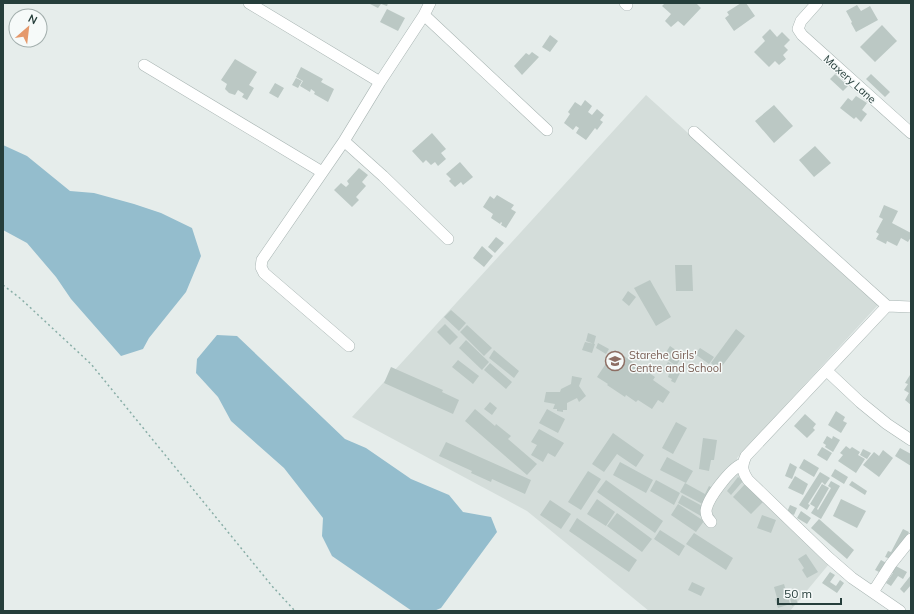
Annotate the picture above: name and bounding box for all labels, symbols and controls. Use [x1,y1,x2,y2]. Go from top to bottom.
north arrow [8,8,48,48]
text: N [26,11,40,27]
street label: Maxery Lane [821,52,879,106]
place label: Starehe Girls' Centre and School [629,348,722,375]
school or university icon: Starehe Girls' Centre and School [604,350,626,372]
scale bar [778,580,841,606]
text: 50 m [784,586,812,601]

